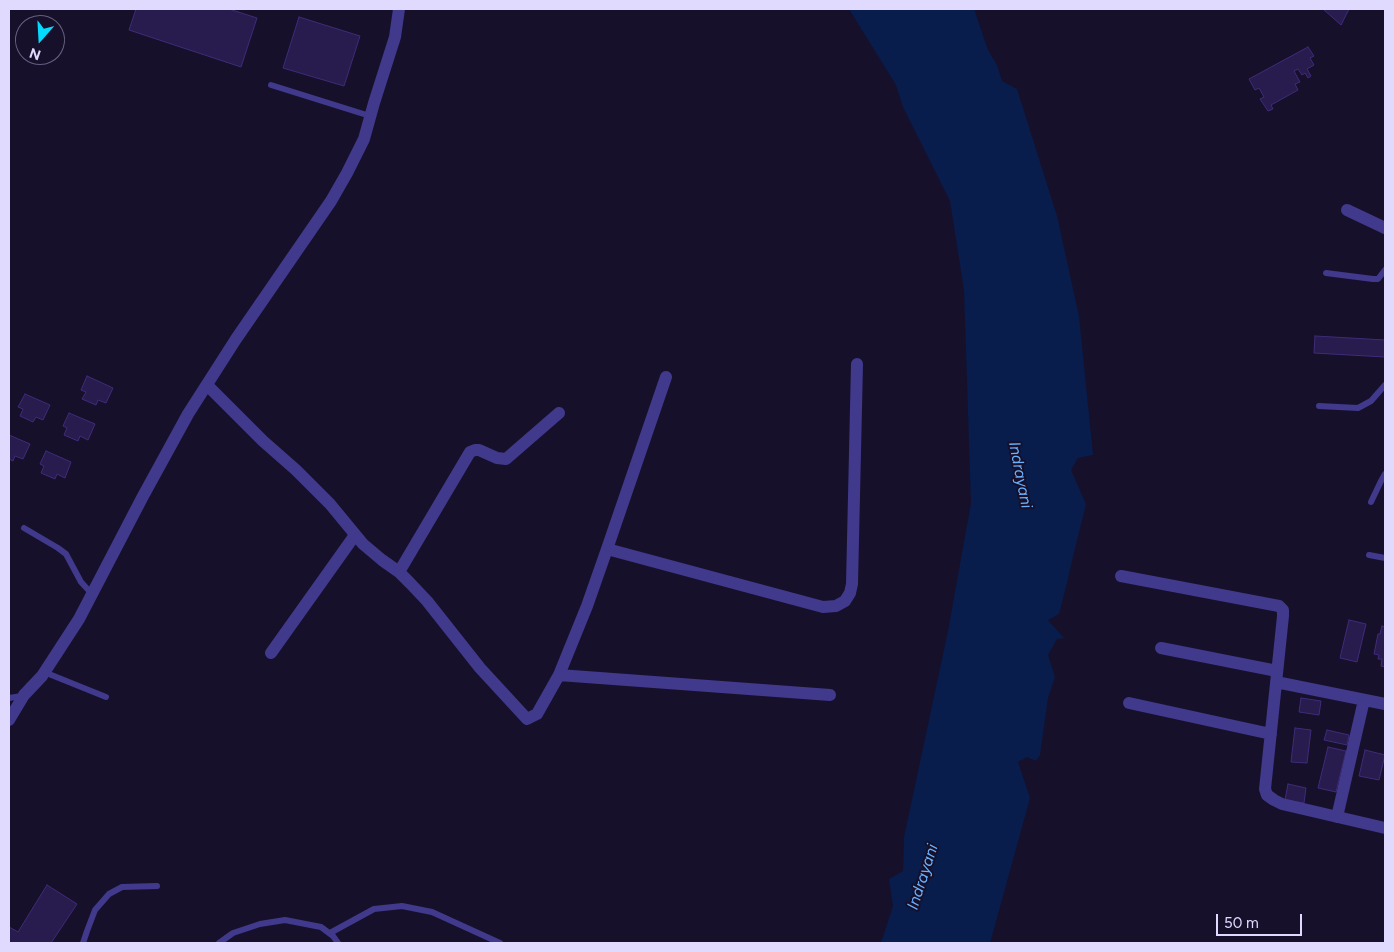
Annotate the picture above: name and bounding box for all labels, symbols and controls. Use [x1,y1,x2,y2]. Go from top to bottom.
north arrow [15,15,65,65]
text: N [27,44,43,64]
water label: Indrayani [1004,440,1036,510]
water label: Indrayani [903,842,943,912]
scale bar [1219,904,1305,936]
text: 50 m [1224,914,1259,932]

